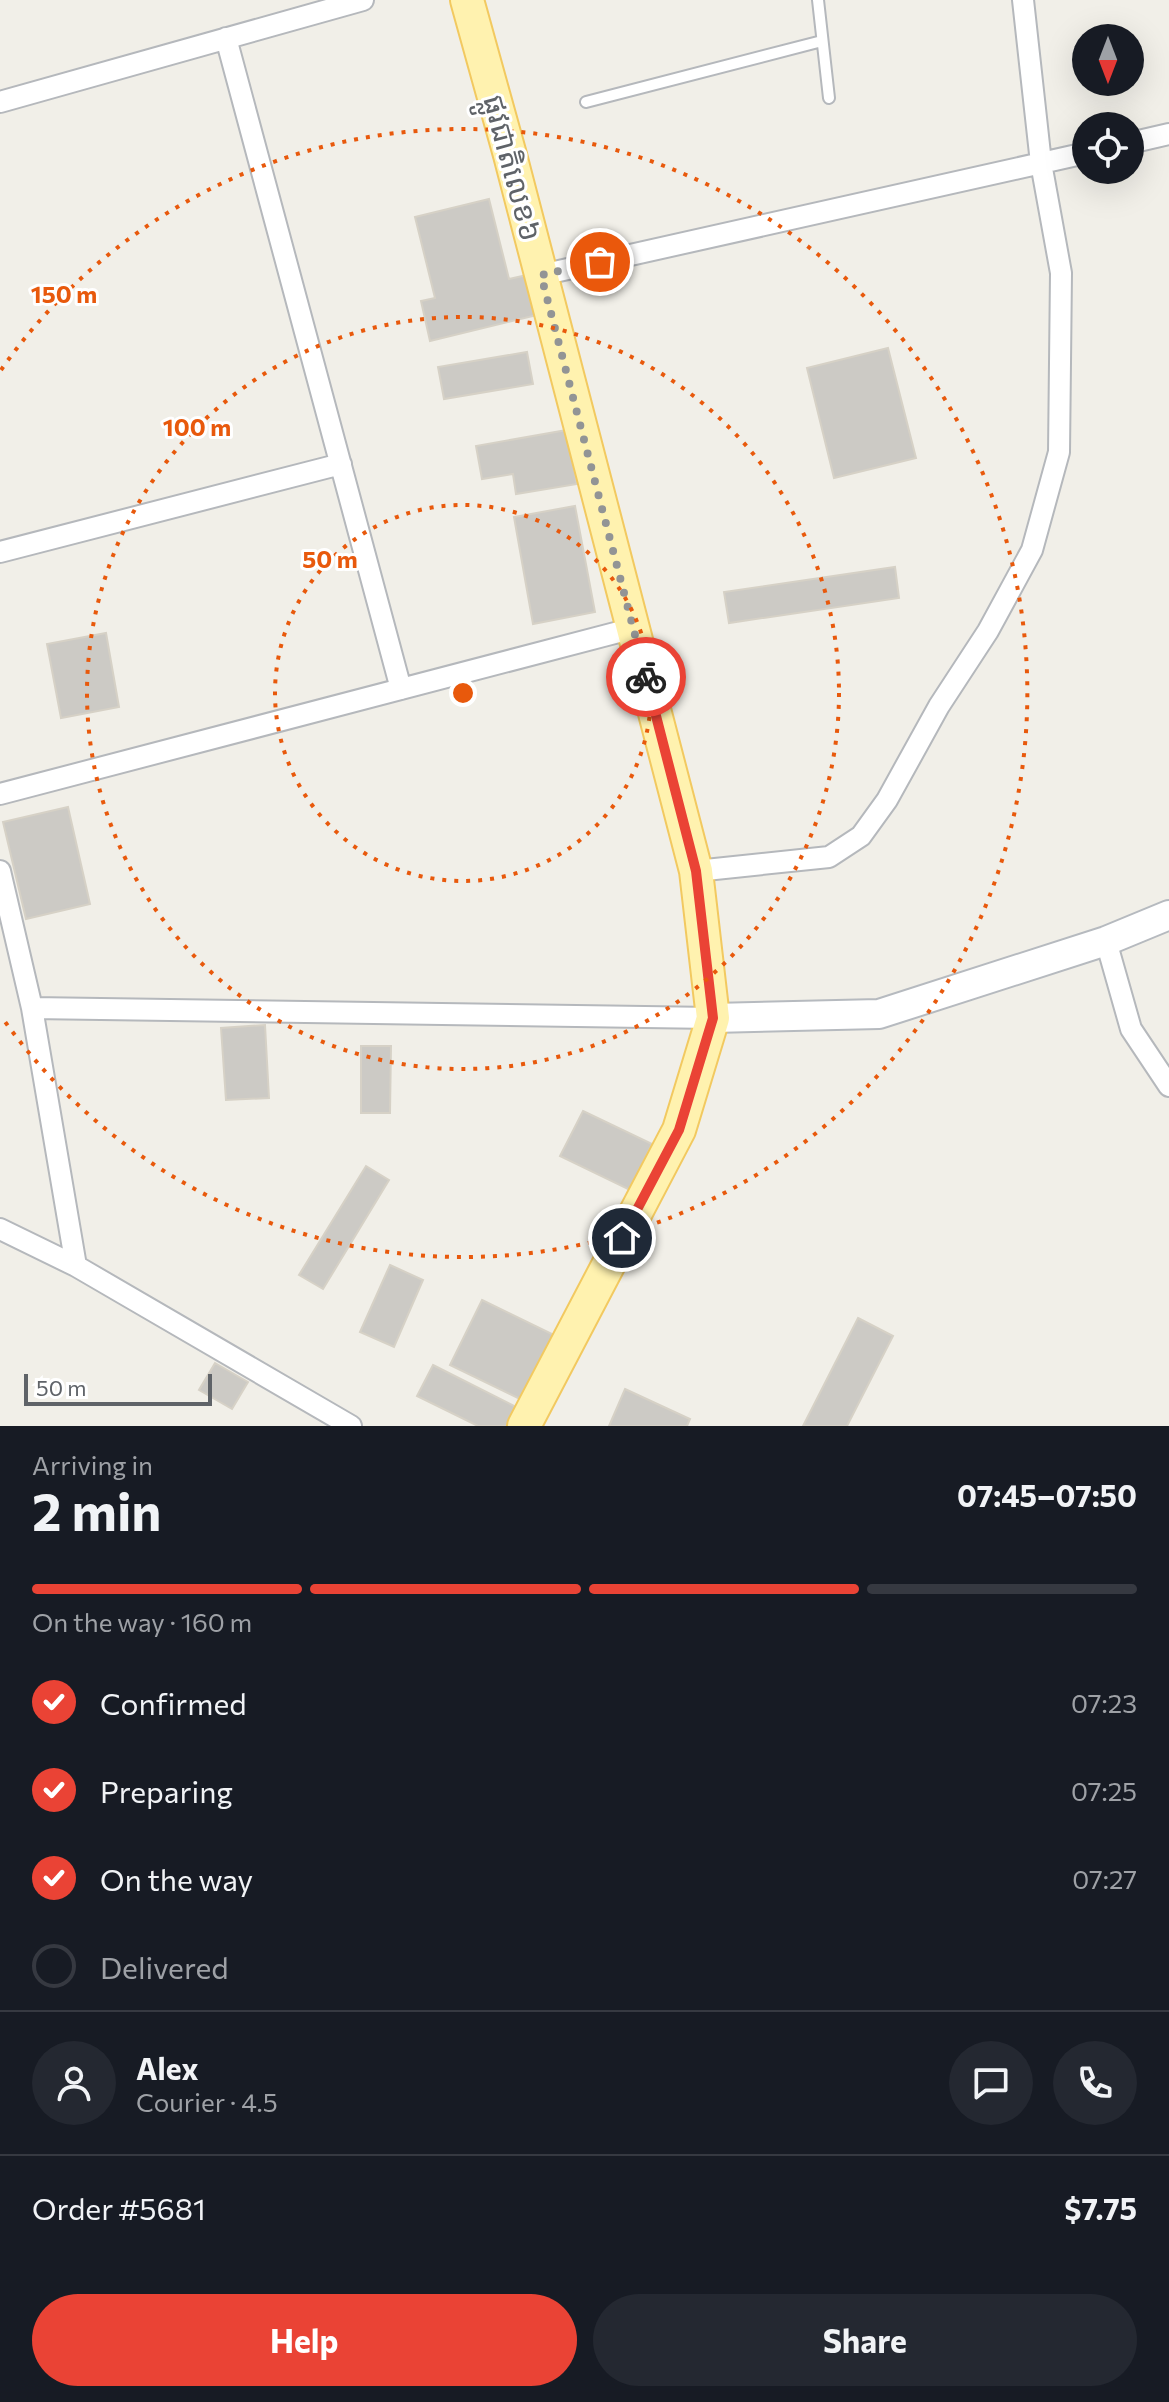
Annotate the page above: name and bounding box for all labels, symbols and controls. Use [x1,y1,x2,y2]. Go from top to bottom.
north arrow [1072,24,1144,96]
map controls [1072,24,1144,184]
street label: ផ្លូវជាតិលេខ៦ [468,90,552,247]
button: locate [1072,112,1144,184]
pin [566,228,634,296]
icon: bag [578,240,622,284]
text: 150 m [31,279,97,308]
text: 100 m [163,412,231,441]
text: 50 m [302,544,358,573]
courier [606,637,686,717]
icon: bike [624,655,668,699]
centre of rings [449,679,477,707]
pin [588,1204,656,1272]
icon: home [600,1216,644,1260]
scale bar [24,1370,212,1406]
text: 50 m [36,1374,86,1401]
text: Arriving in [32,1449,153,1480]
text: 07:45–07:50 [957,1476,1137,1513]
text: 2 min [32,1478,161,1542]
text: On the way · 160 m [32,1606,252,1637]
icon: check [32,1680,76,1724]
text: Confirmed [100,1684,247,1721]
text: 07:23 [1071,1687,1137,1718]
icon: check [32,1768,76,1812]
text: Preparing [100,1772,233,1809]
text: 07:25 [1071,1775,1137,1806]
icon: check [32,1856,76,1900]
text: On the way [100,1860,253,1897]
text: 07:27 [1072,1863,1137,1894]
text: Delivered [100,1948,229,1985]
button: person [32,2041,116,2125]
button: chat [949,2041,1033,2125]
button: phone [1053,2041,1137,2125]
text: Alex [136,2049,199,2086]
text: Courier · 4.5 [136,2086,278,2117]
text: Order #5681 [32,2189,206,2226]
text: $7.75 [1064,2189,1137,2226]
button: Help [32,2294,577,2386]
button: Share [593,2294,1137,2386]

